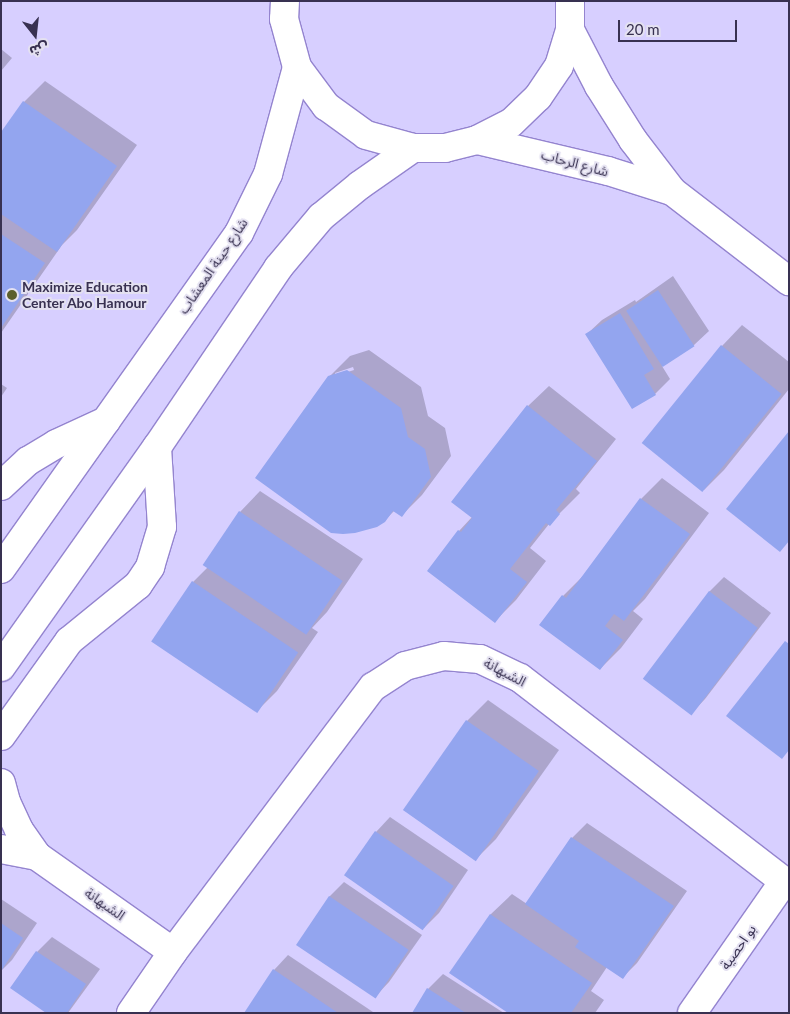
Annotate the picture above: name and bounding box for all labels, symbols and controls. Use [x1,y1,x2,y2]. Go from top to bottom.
north arrow [10,10,60,60]
scale bar [620,10,739,42]
text: 20 m [626,20,660,38]
text: ش [28,39,51,61]
street label: شارع الرحاب [539,146,611,180]
street label: شارع حينة المعشاب [175,215,251,317]
place label: Maximize Education Center Abo Hamour [22,279,148,312]
marker: Maximize Education Center Abo Hamour [6,289,18,301]
street label: الشبهانة [481,654,529,690]
street label: الشبهانة [82,884,128,924]
street label: بو احصية [717,921,759,973]

